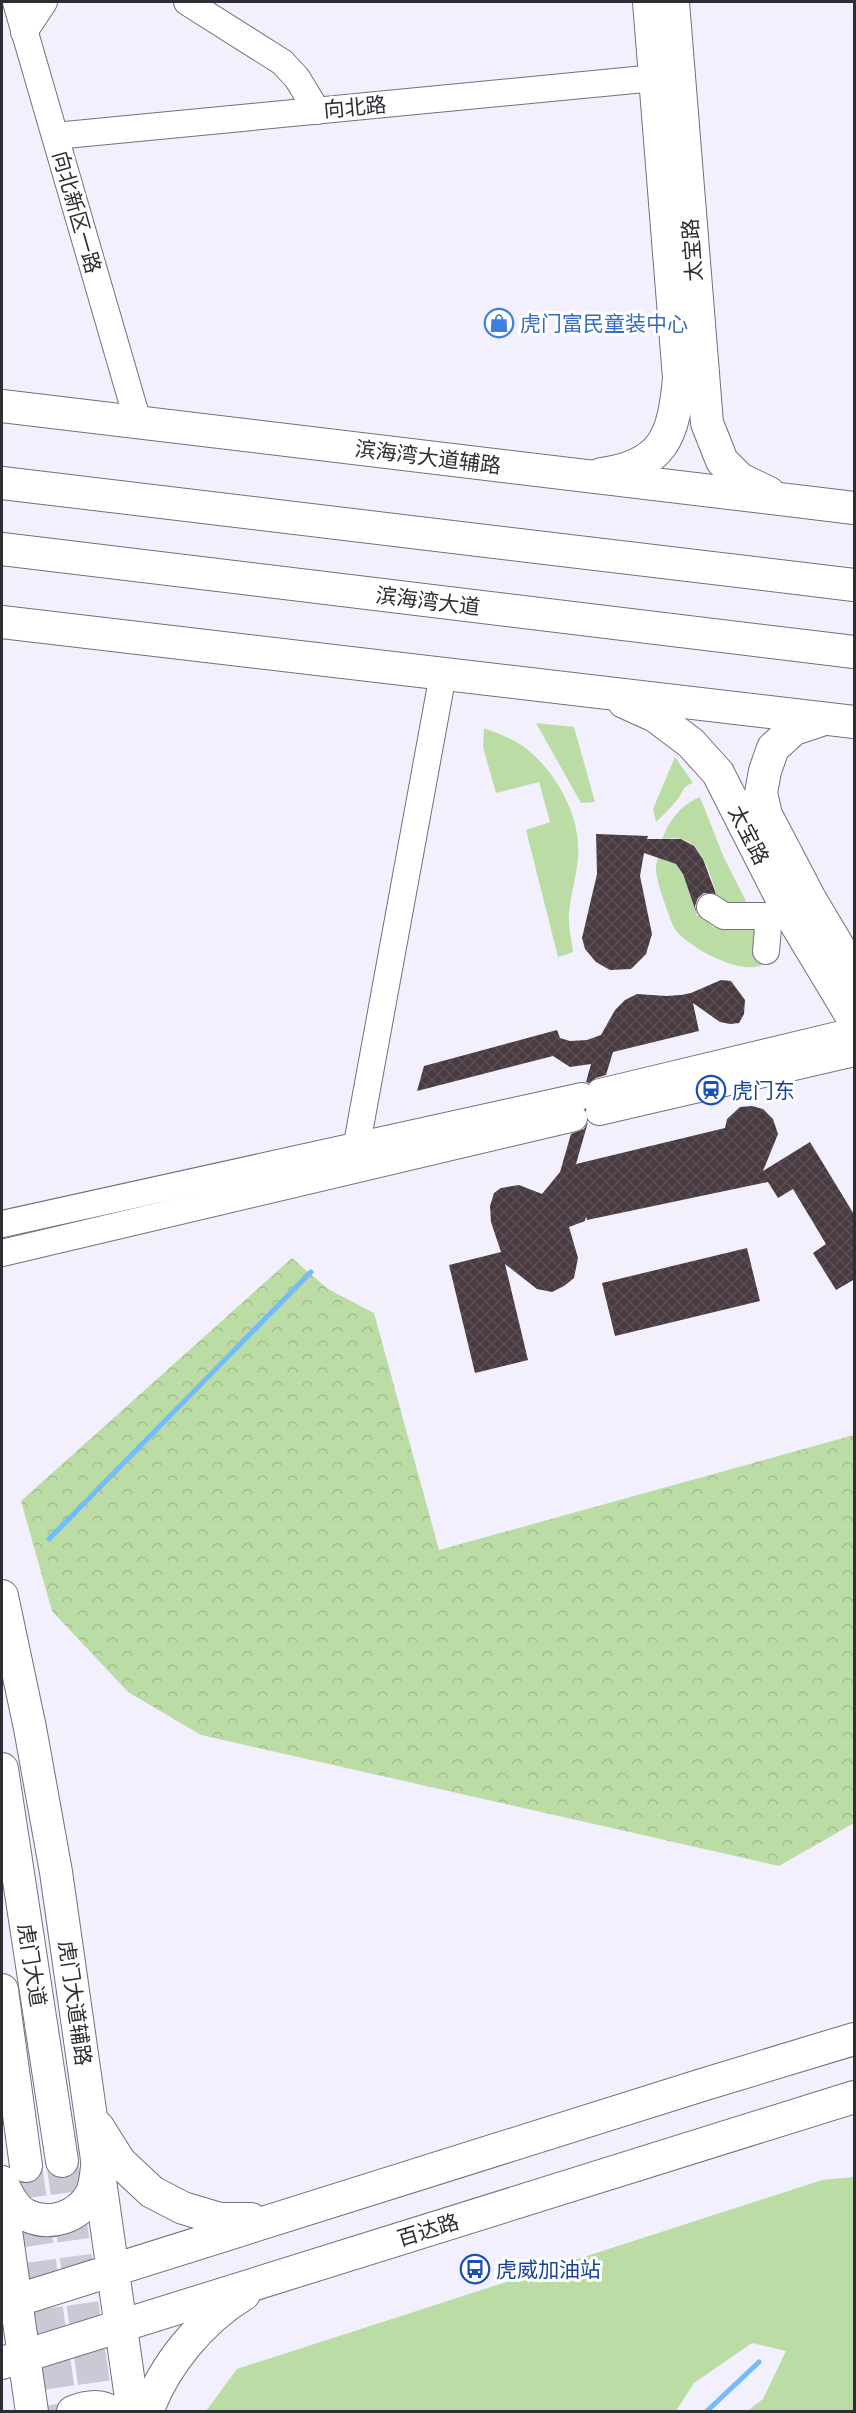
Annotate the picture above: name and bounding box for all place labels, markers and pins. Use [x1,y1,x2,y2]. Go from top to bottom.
shop icon: 虎门富民童装中心 [483,307,515,339]
place label: 虎门富民童装中心 [520,311,688,336]
station icon: 虎门东 [695,1074,727,1106]
place label: 虎门东 [732,1078,795,1103]
bus stop icon: 虎威加油站 [459,2253,491,2285]
place label: 虎威加油站 [496,2257,601,2282]

